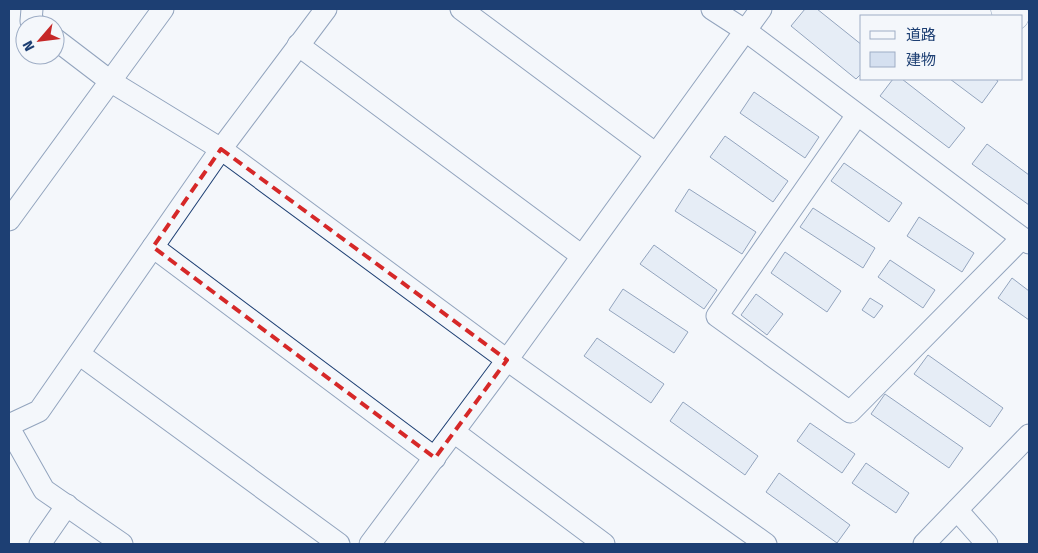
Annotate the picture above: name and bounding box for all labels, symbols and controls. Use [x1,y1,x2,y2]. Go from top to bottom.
north arrow [15,15,65,65]
legend [860,15,1023,80]
text: 道路 [906,26,936,44]
text: N [19,38,39,54]
text: 建物 [906,51,936,69]

